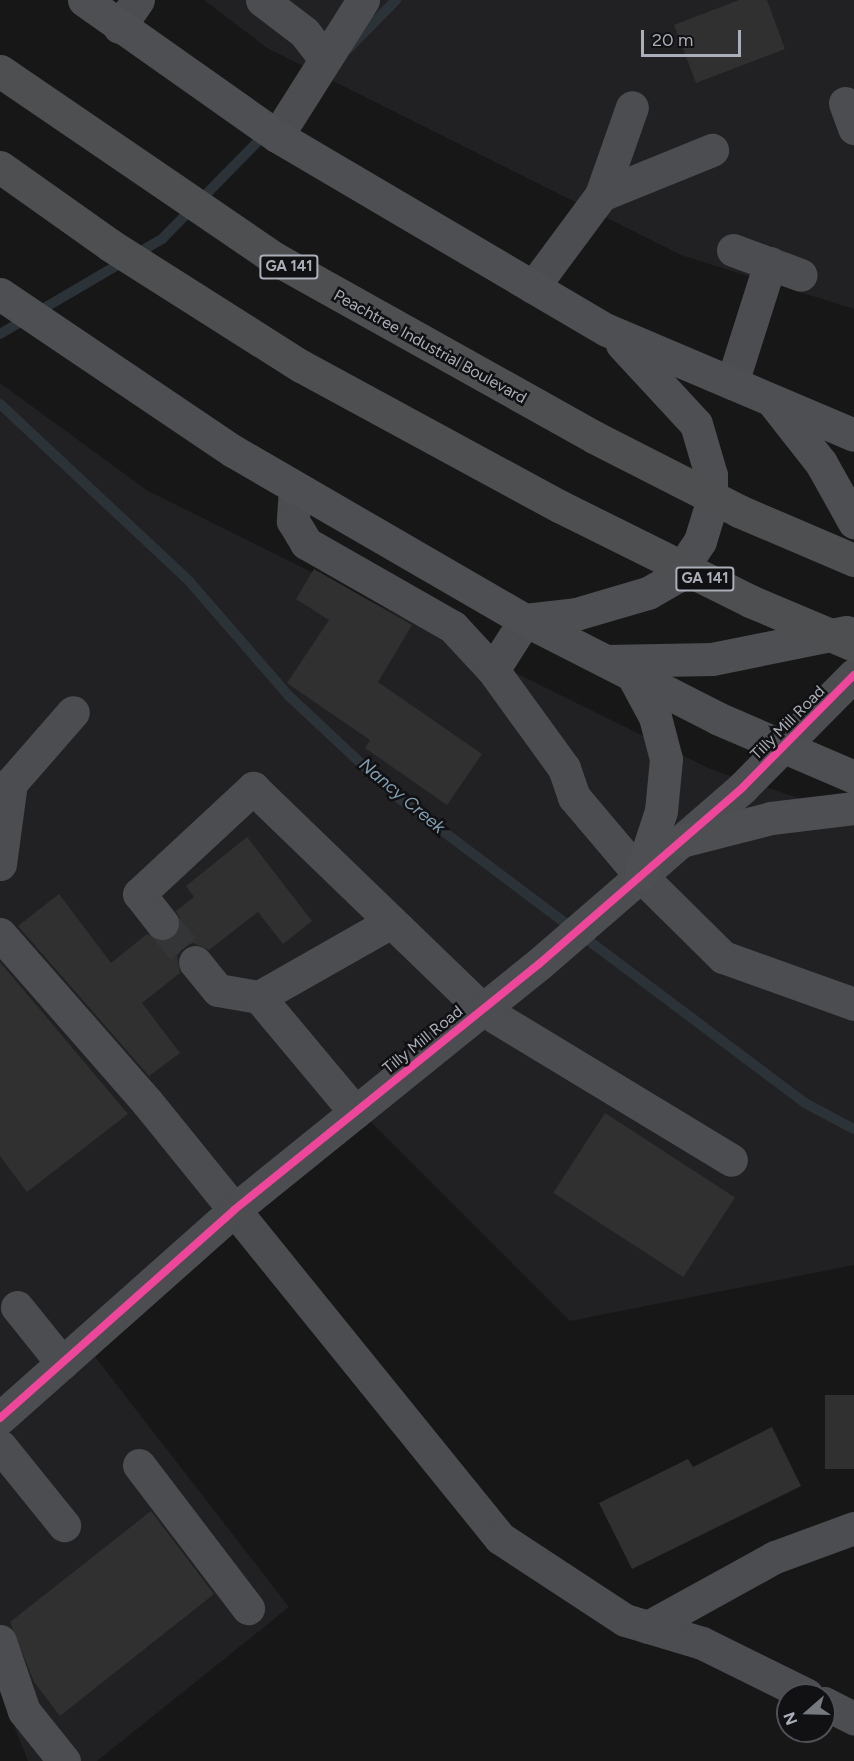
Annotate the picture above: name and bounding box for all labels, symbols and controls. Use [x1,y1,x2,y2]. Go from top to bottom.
scale bar [644,18,744,56]
text: 20 m [652,29,693,51]
road number: GA 141 [259,255,319,279]
street label: Peachtree Industrial Boulevard [330,286,530,408]
road number: GA 141 [675,567,735,591]
street label: Tilly Mill Road [747,682,829,764]
water label: Nancy Creek [355,754,449,838]
street label: Tilly Mill Road [379,1002,467,1078]
north arrow [776,1683,836,1743]
text: N [779,1710,802,1728]

